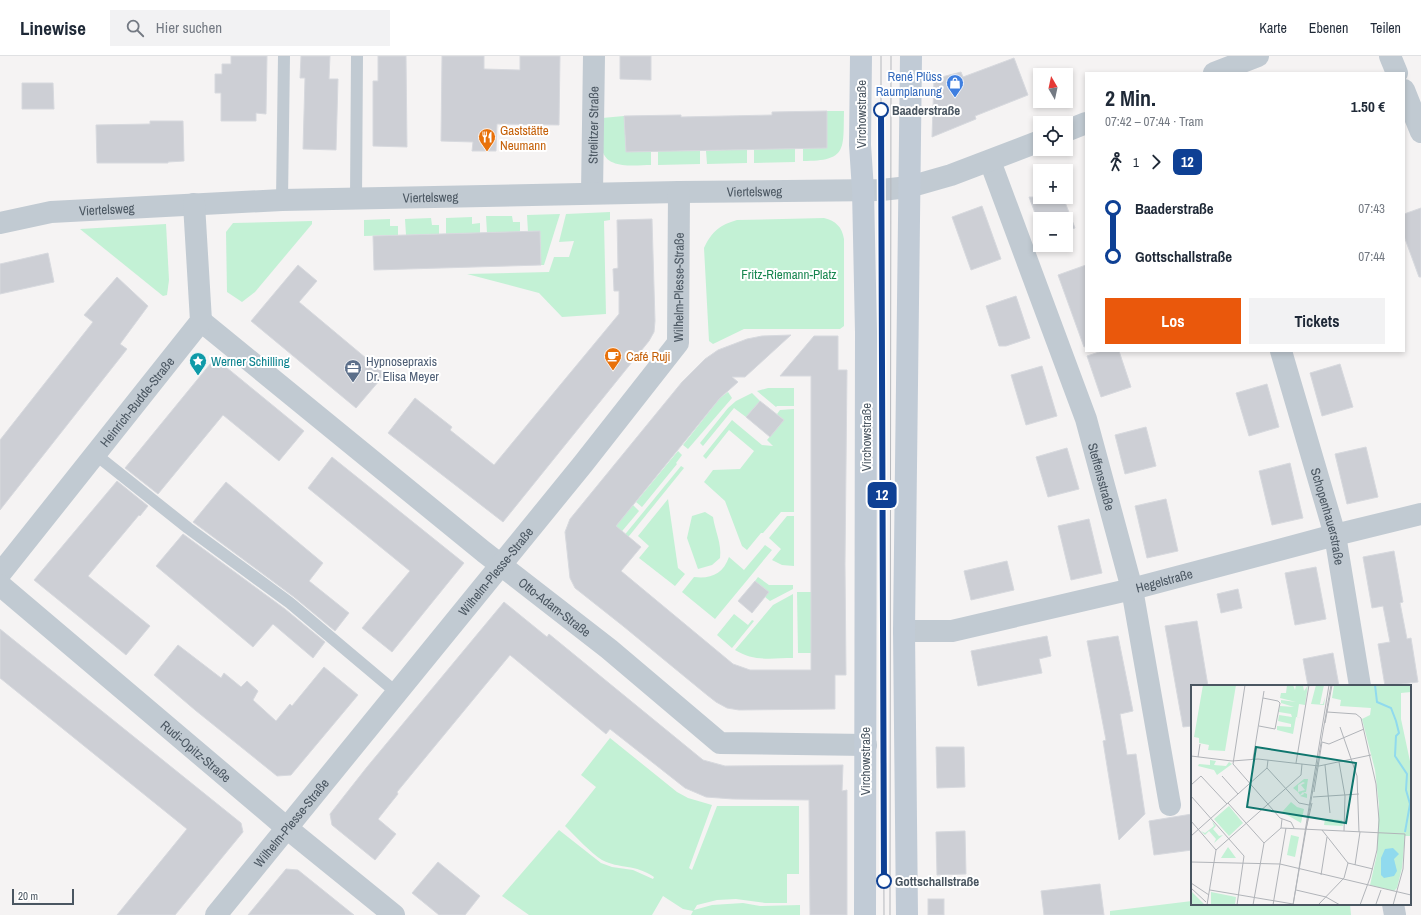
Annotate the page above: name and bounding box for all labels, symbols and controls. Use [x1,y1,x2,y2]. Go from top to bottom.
search box [110,10,390,46]
text: Linewise [20,15,86,41]
icon: search [124,17,146,39]
text: Hier suchen [156,17,222,38]
text: Karte [1259,19,1287,37]
text: Ebenen [1309,19,1348,37]
text: Teilen [1370,19,1401,37]
place label: René Plüss Raumplanung [876,68,942,100]
north arrow [1033,68,1073,108]
map controls [1033,68,1073,252]
shop icon: René Plüss Raumplanung [945,73,965,98]
street label: Virchowstraße [853,80,870,148]
text: 2 Min. [1105,83,1156,113]
street label: Strelitzer Straße [584,86,603,164]
text: 1.50 € [1351,96,1385,117]
marker: Baaderstraße [873,102,889,118]
place label: Baaderstraße [892,102,960,119]
text: 07:42 – 07:44 · Tram [1105,113,1203,130]
button: locate [1033,116,1073,156]
place label: Gaststätte Neumann [500,122,549,154]
restaurant icon: Gaststätte Neumann [477,127,497,152]
icon: walk [1105,151,1127,173]
icon: forward [1145,151,1167,173]
text: 12 [1181,153,1194,171]
text: 1 [1133,154,1139,171]
button: + [1033,164,1073,204]
street label: Viertelsweg [727,183,782,201]
street label: Viertelsweg [403,188,459,207]
text: Baaderstraße [1135,198,1214,219]
street label: Viertelsweg [79,200,135,220]
text: 07:43 [1358,200,1385,217]
button: − [1033,212,1073,252]
street label: Wilhelm-Plesse-Straße [670,232,688,342]
text: Gottschallstraße [1135,246,1232,267]
text: 07:44 [1358,248,1385,265]
park label: Fritz-Riemann-Platz [741,266,837,283]
button: Los [1105,298,1241,344]
button: Tickets [1249,298,1385,344]
cafe icon: Café Ruji [603,346,623,371]
place label: Café Ruji [626,348,670,365]
place icon: Werner Schilling [188,351,208,376]
street label: Heinrich-Budde-Straße [96,353,178,451]
place label: Werner Schilling [211,353,290,370]
place label: Hypnosepraxis Dr. Elisa Meyer [366,353,439,385]
office icon: Hypnosepraxis Dr. Elisa Meyer [343,358,363,383]
street label: Virchowstraße [858,403,875,471]
street label: Steffensstraße [1084,441,1118,512]
street label: Schopenhauerstraße [1307,466,1348,566]
line badge: 12 [864,482,900,508]
text: 12 [876,486,888,504]
street label: Wilhelm-Plesse-Straße [455,524,537,620]
street label: Hegelstraße [1134,565,1195,597]
street label: Otto-Adam-Straße [515,574,594,641]
inset map [1191,685,1411,905]
street label: Rudi-Opitz-Straße [157,717,235,786]
street label: Virchowstraße [857,727,874,795]
street label: Wilhelm-Plesse-Straße [250,775,333,871]
marker: Gottschallstraße [876,873,892,889]
place label: Gottschallstraße [895,873,979,890]
scale bar [12,887,74,906]
text: 20 m [18,889,38,903]

